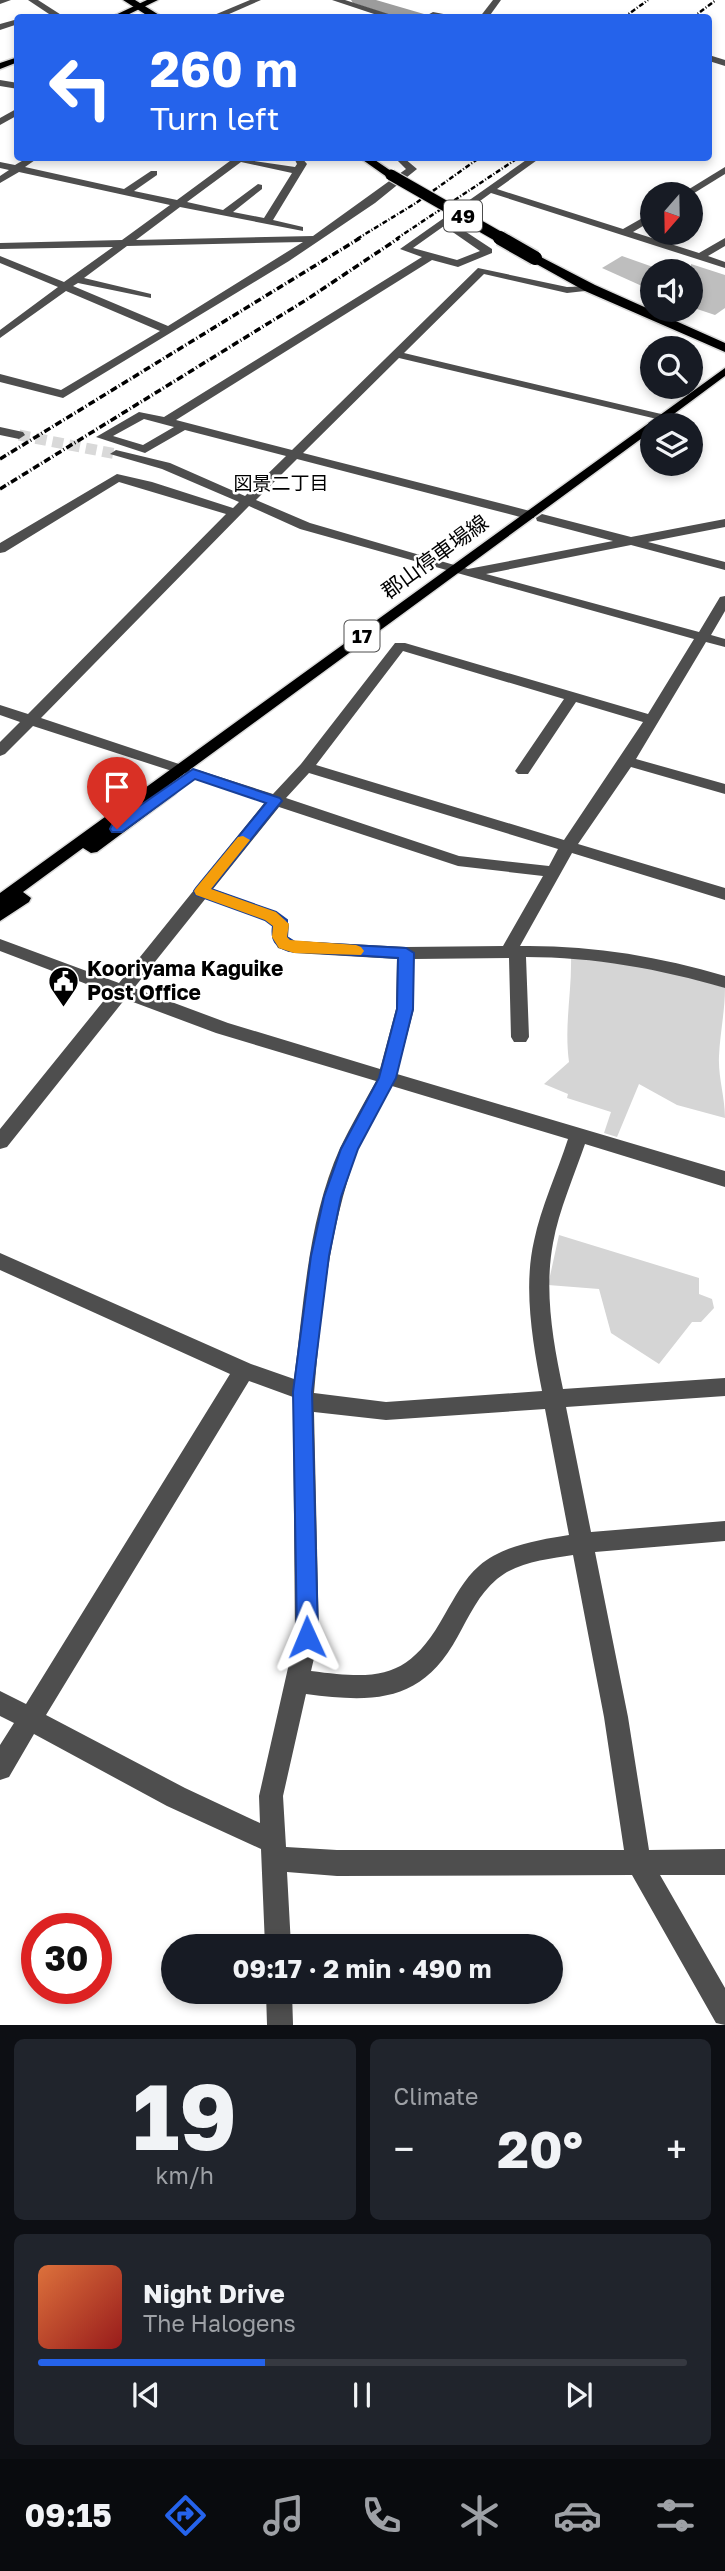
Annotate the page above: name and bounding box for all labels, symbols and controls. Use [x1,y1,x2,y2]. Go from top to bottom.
text: 260 m [150,39,298,98]
icon: left [35,42,126,133]
text: Turn left [150,99,279,137]
north arrow [640,182,704,245]
map controls [640,182,703,476]
road number: 49 [444,200,482,232]
button: sound [640,259,703,322]
button: search [640,336,703,399]
button: layers [640,413,703,476]
district label: 図景二丁目 [233,471,329,494]
street label: 郡山停車場線 [376,509,493,604]
road number: 17 [344,621,380,652]
pin [87,757,147,829]
icon: arrive [98,768,136,806]
place label: Kooriyama Kaguike Post Office [87,955,283,1005]
public building icon: Kooriyama Kaguike Post Office [47,964,81,1008]
position arrow [270,1600,344,1674]
speed limit sign: 30 [21,1913,112,2004]
text: 09:17 · 2 min · 490 m [233,1953,491,1984]
text: 19 [132,2061,237,2170]
text: Climate [394,2082,478,2110]
text: 20° [497,2117,583,2179]
text: − [394,2126,414,2171]
text: + [666,2126,687,2171]
text: km/h [155,2161,214,2189]
text: Night Drive [143,2278,285,2309]
text: The Halogens [143,2309,296,2337]
icon: previous [127,2376,165,2414]
icon: pause [343,2376,381,2414]
icon: next [560,2376,598,2414]
icon: directions [161,2491,210,2540]
icon: music [259,2491,308,2540]
icon: phone [357,2491,406,2540]
icon: climate [455,2491,504,2540]
icon: car [553,2491,602,2540]
icon: filters [651,2491,700,2540]
text: 09:15 [25,2496,112,2534]

